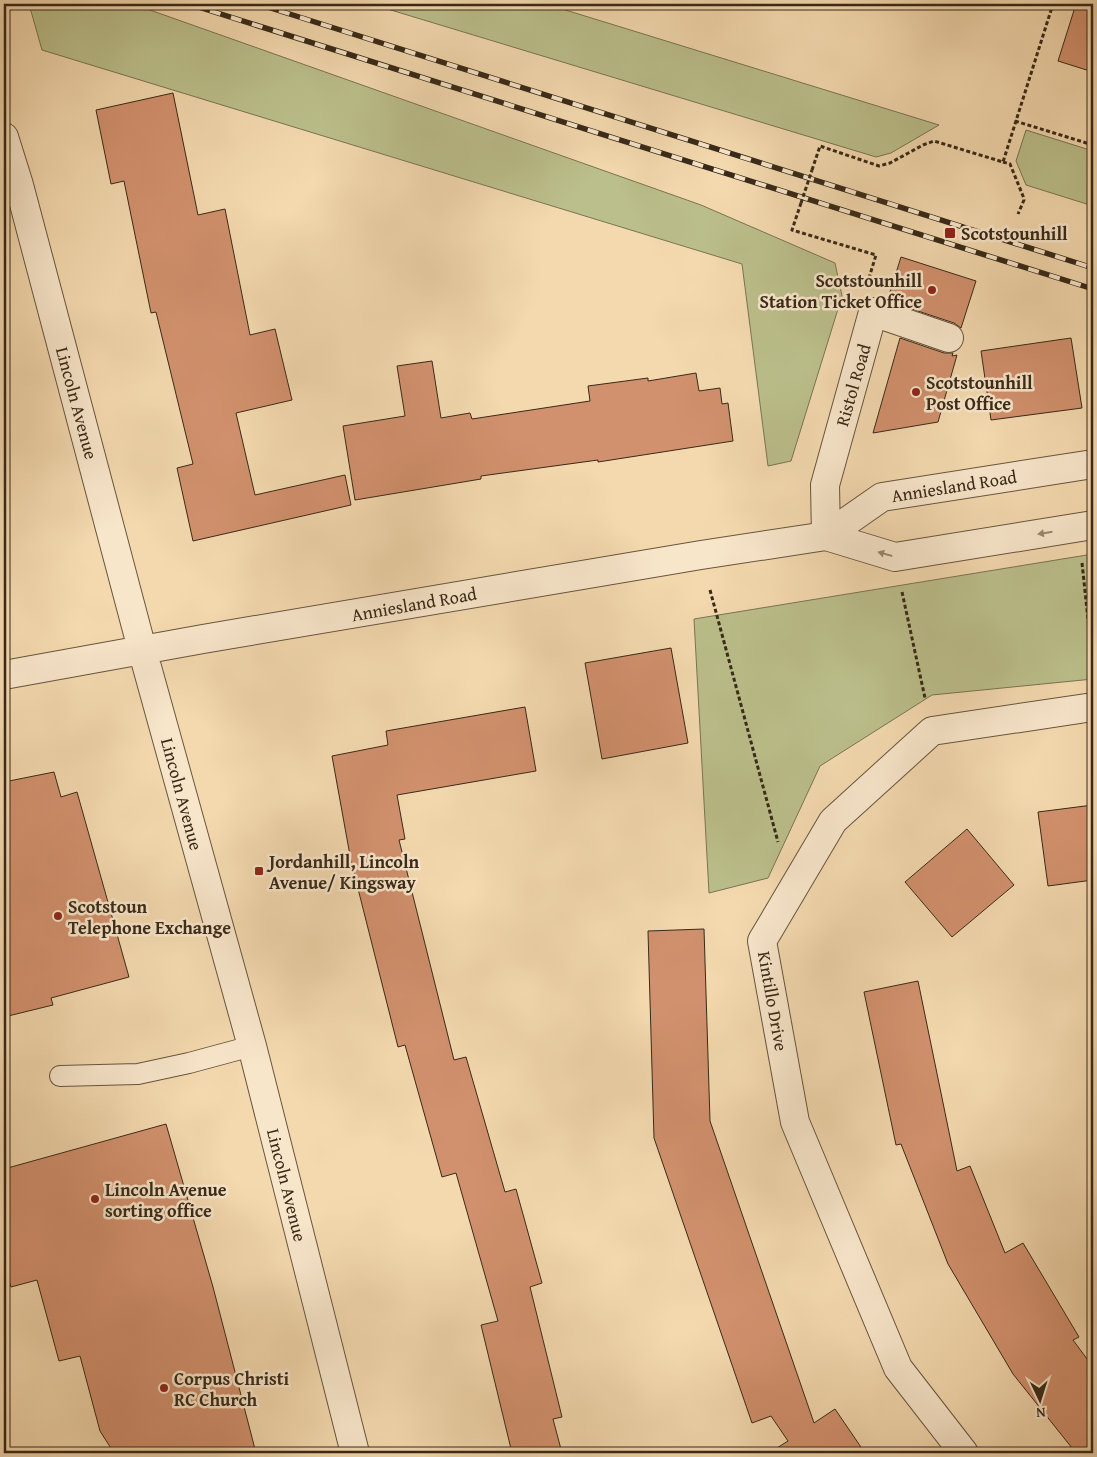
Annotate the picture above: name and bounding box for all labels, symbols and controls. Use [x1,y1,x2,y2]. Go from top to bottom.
place label: Scotstounhill [961,220,1068,247]
marker: Scotstounhill [943,226,957,240]
place label: Scotstounhill Station Ticket Office [760,267,922,315]
marker: Scotstounhill Station Ticket Office [926,284,938,296]
street label: Ristol Road [828,340,878,429]
street label: Lincoln Avenue [49,344,105,462]
place label: Scotstounhill Post Office [926,369,1033,417]
marker: Scotstounhill Post Office [910,386,922,398]
street label: Anniesland Road [889,463,1019,509]
one-way arrow [1037,529,1053,537]
one-way arrow [877,549,892,557]
street label: Anniesland Road [349,580,479,628]
street label: Lincoln Avenue [154,735,210,853]
place label: Jordanhill, Lincoln Avenue/ Kingsway [266,848,420,896]
marker: Jordanhill, Lincoln Avenue/ Kingsway [253,865,265,877]
place label: Scotstoun Telephone Exchange [68,893,231,941]
marker: Scotstoun Telephone Exchange [52,910,64,922]
street label: Kintillo Drive [751,949,795,1053]
street label: Lincoln Avenue [260,1126,314,1244]
place label: Lincoln Avenue sorting office [105,1176,227,1224]
marker: Lincoln Avenue sorting office [89,1193,101,1205]
place label: Corpus Christi RC Church [174,1365,290,1413]
north arrow [1014,1374,1064,1424]
marker: Corpus Christi RC Church [158,1382,170,1394]
text: N [1035,1403,1046,1423]

